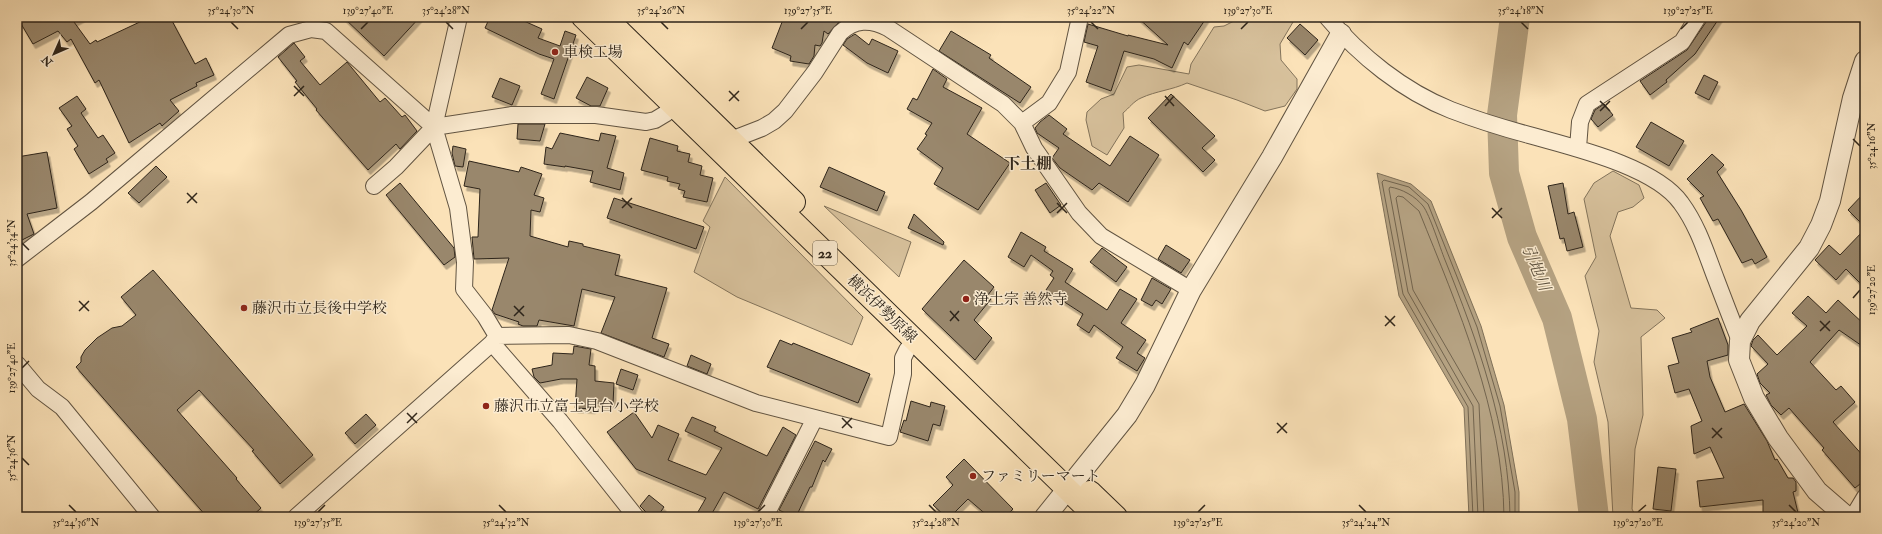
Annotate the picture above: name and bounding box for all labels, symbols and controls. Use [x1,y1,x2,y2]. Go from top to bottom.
text: 35°24'30"N [207,5,255,17]
text: 139°27'40"E [343,5,393,17]
text: 35°24'28"N [422,5,470,17]
text: 35°24'26"N [637,5,685,17]
text: 139°27'35"E [784,5,832,17]
text: 35°24'22"N [1067,5,1115,17]
text: 139°27'30"E [1224,5,1272,17]
text: 35°24'18"N [1498,5,1544,17]
text: 139°27'25"E [1663,5,1713,17]
north arrow [34,34,74,74]
place label: 車検工場 [563,43,623,62]
marker: 車検工場 [550,47,560,57]
text: N [38,52,56,70]
text: 35°24'16"N [1866,123,1878,169]
district label: 下土棚 [1004,154,1052,174]
text: 35°24'34"N [6,219,18,267]
road number: 22 [813,241,837,265]
water label: 引地川 [1517,242,1555,296]
text: 139°27'20"E [1866,265,1878,315]
street label: 横浜伊勢原線 [843,271,921,347]
place label: 浄土宗 善然寺 [974,290,1067,309]
marker: 浄土宗 善然寺 [961,294,971,304]
place label: 藤沢市立長後中学校 [252,299,387,318]
marker: 藤沢市立長後中学校 [239,303,249,313]
text: 139°27'40"E [6,343,18,393]
place label: 藤沢市立富士見台小学校 [494,397,659,416]
marker: 藤沢市立富士見台小学校 [481,401,491,411]
text: 35°24'36"N [6,434,18,481]
place label: ファミリーマート [981,467,1101,486]
marker: ファミリーマート [968,471,978,481]
text: 35°24'36"N [53,517,100,529]
text: 139°27'35"E [294,517,342,529]
text: 35°24'32"N [482,517,530,529]
text: 139°27'30"E [734,517,782,529]
text: 35°24'28"N [912,517,960,529]
text: 139°27'25"E [1173,517,1223,529]
text: 35°24'24"N [1342,517,1390,529]
text: 139°27'20"E [1613,517,1663,529]
text: 35°24'20"N [1772,517,1820,529]

